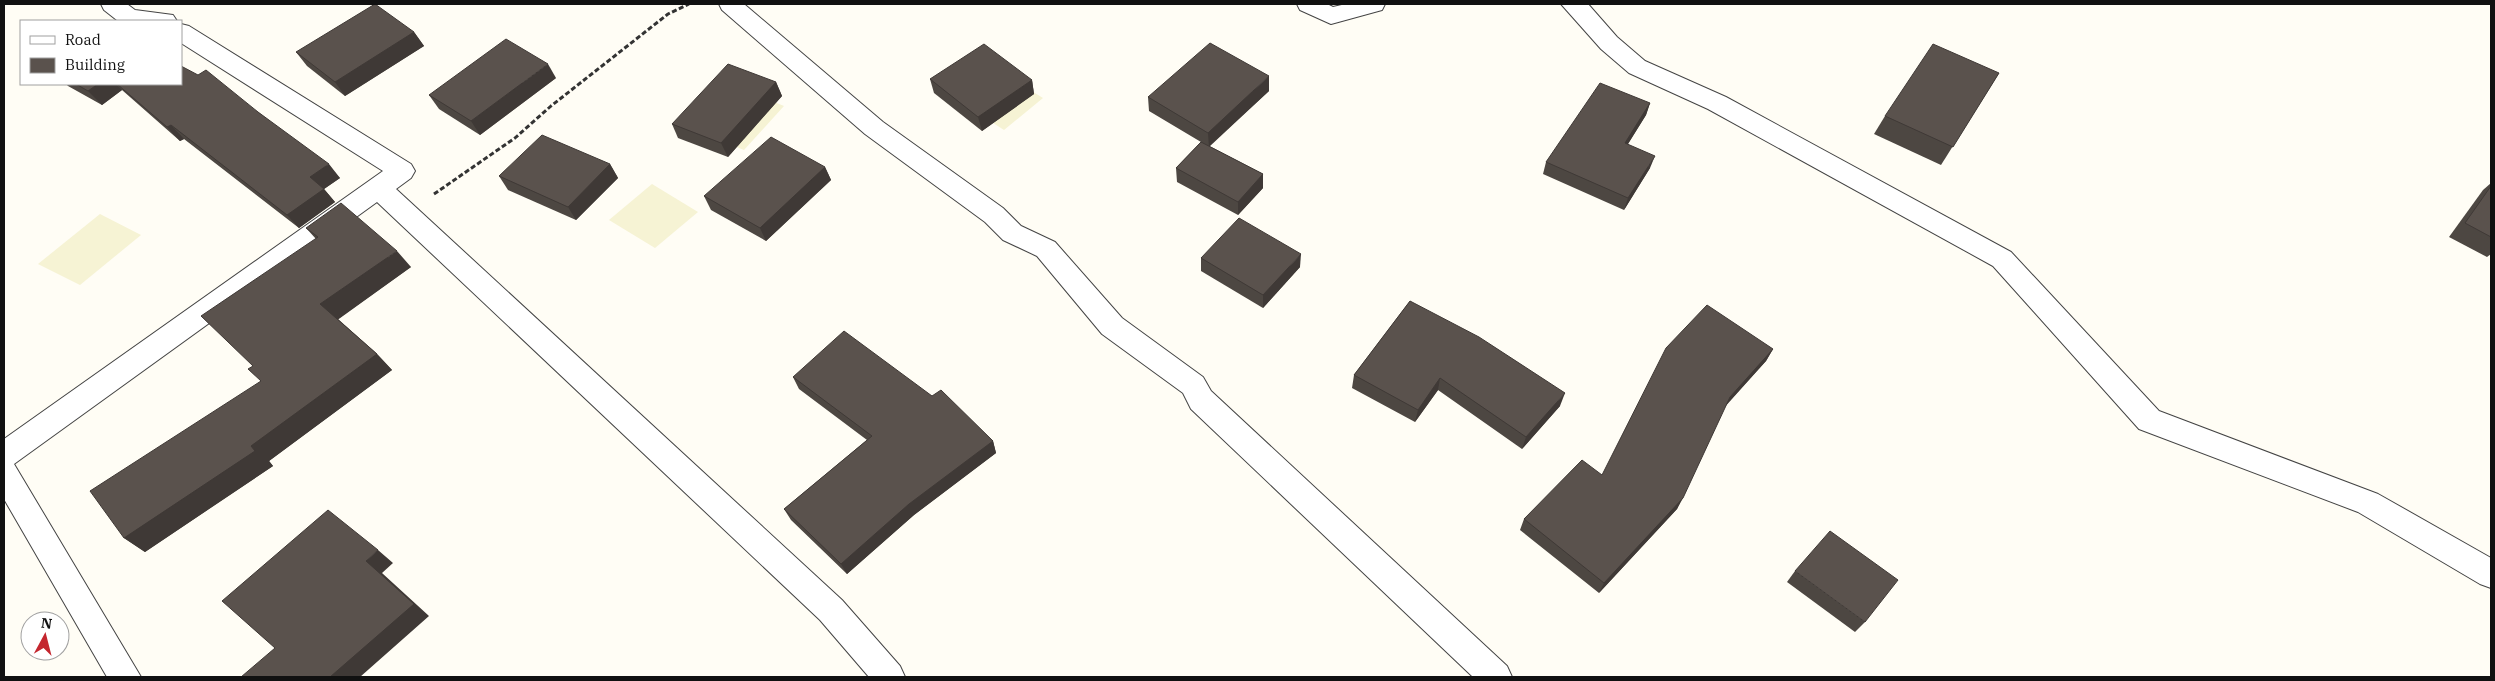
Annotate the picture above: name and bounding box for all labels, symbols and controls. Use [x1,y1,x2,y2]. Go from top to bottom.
legend [20,20,182,85]
text: Road [65,30,101,49]
text: Building [65,55,125,74]
north arrow [20,611,70,661]
text: N [40,613,53,633]

